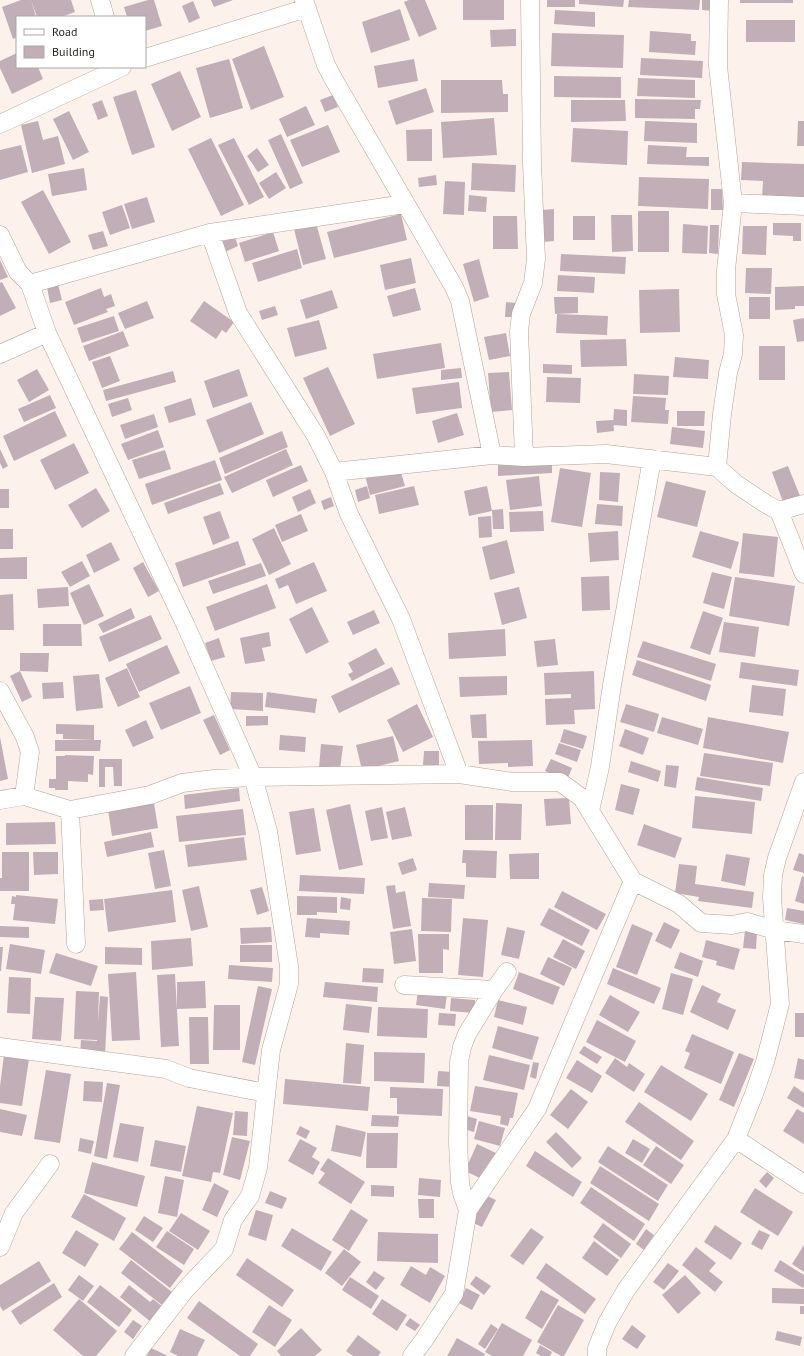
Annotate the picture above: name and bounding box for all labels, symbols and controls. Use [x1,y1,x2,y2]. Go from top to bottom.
legend [16,16,146,68]
text: Road [52,24,77,39]
text: Building [52,44,95,59]

